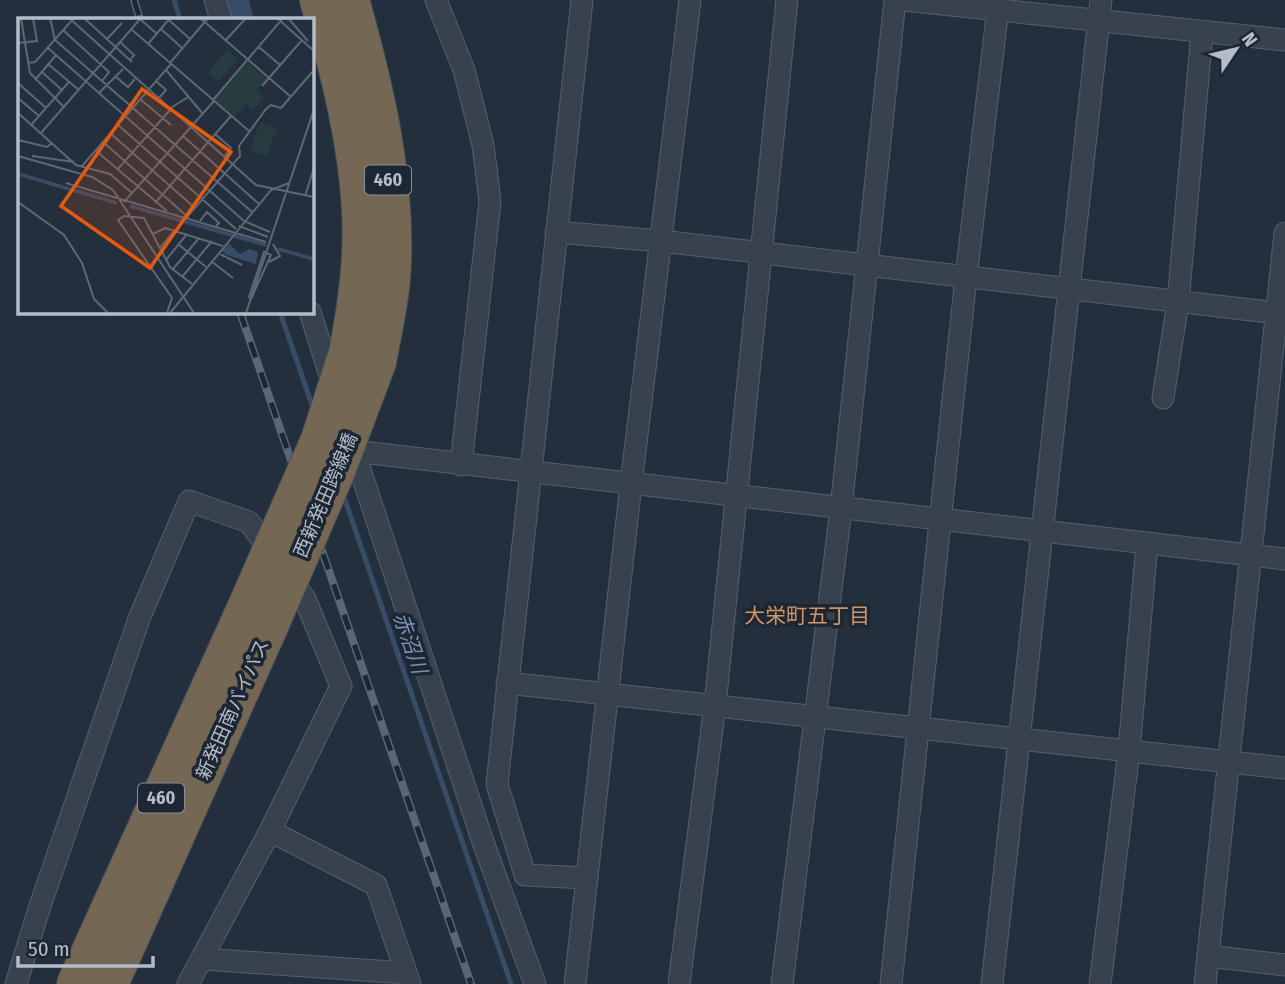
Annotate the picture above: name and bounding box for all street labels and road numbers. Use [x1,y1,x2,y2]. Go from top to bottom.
road number: 460 [365,166,411,195]
street label: 西新発田跨線橋 [289,429,362,561]
street label: 新発田南バイパス [191,635,274,783]
road number: 460 [138,784,184,812]

